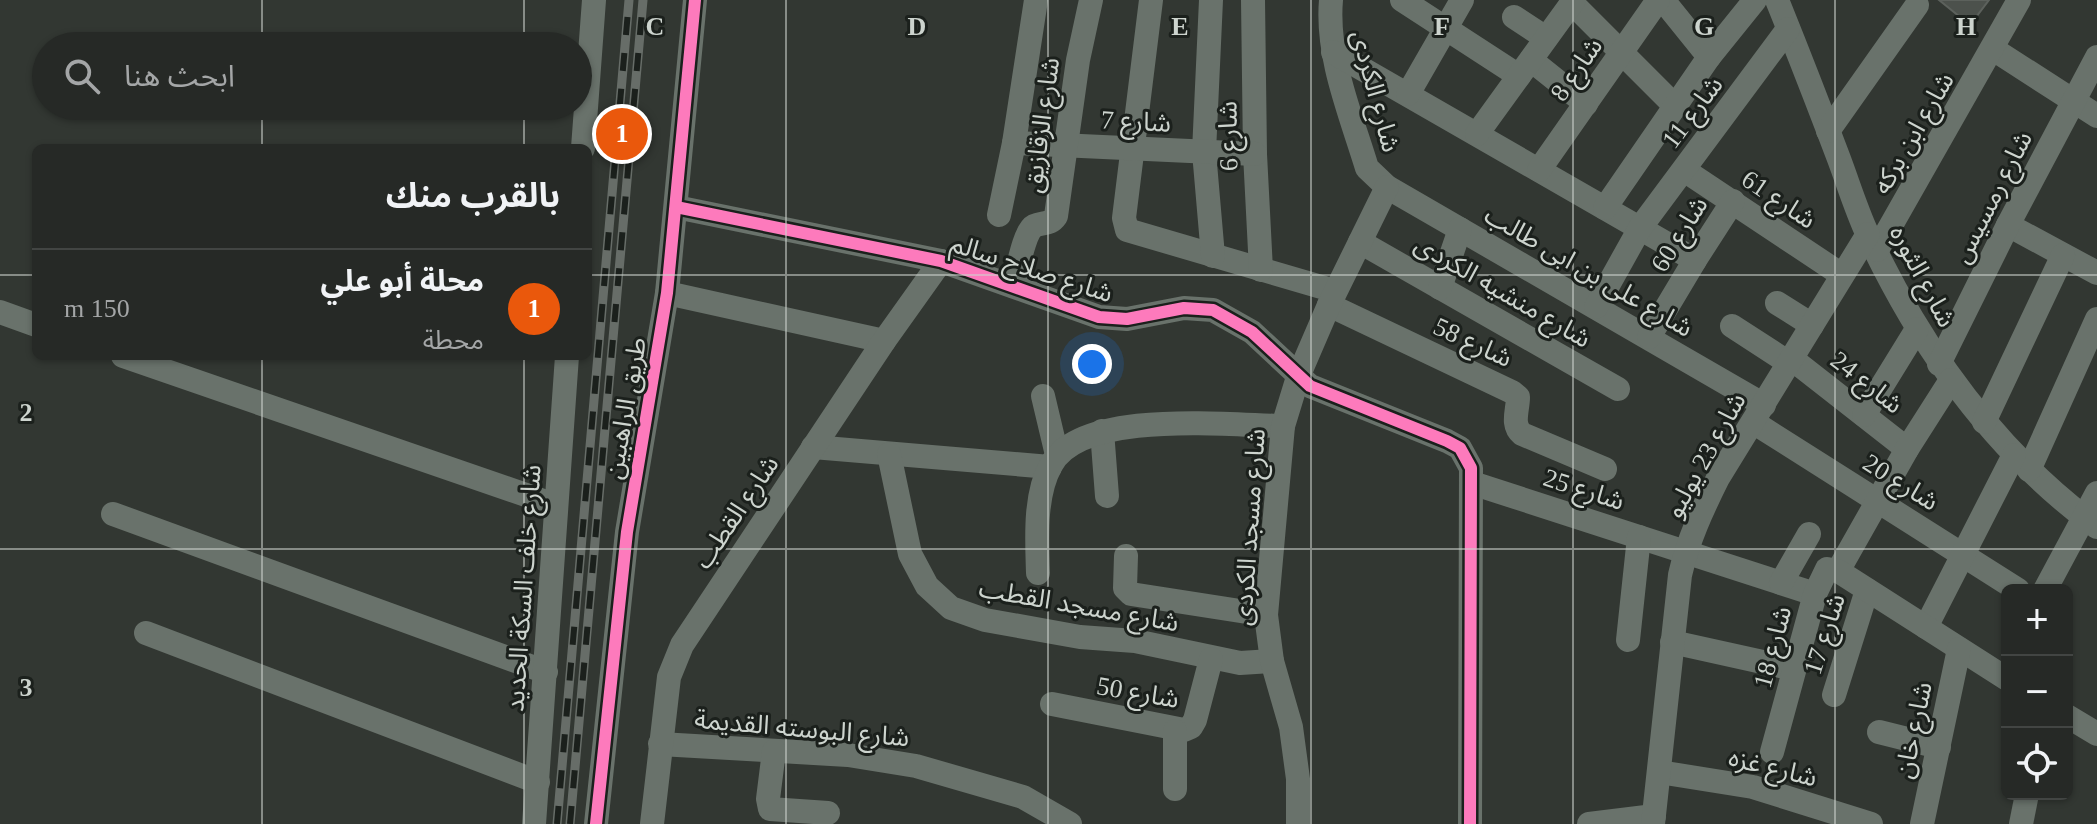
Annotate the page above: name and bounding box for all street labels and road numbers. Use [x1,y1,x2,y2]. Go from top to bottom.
street label: شارع الكردى [1341,27,1406,156]
street label: شارع 8 [1544,32,1612,109]
street label: شارع الزقازيق [1018,56,1069,195]
street label: شارع ابن بركه [1867,67,1963,201]
street label: شارع 11 [1656,71,1732,156]
street label: شارع 6 [1213,101,1248,171]
street label: شارع 7 [1100,105,1172,142]
street label: شارع رمسيس [1947,126,2042,270]
street label: شارع 61 [1734,164,1821,238]
street label: شارع 60 [1645,191,1717,279]
street label: شارع على بن ابى طالب [1478,200,1698,346]
street label: شارع الثوره [1880,220,1961,334]
street label: شارع صلاح سالم [946,229,1117,313]
street label: شارع منشيه الكردى [1408,229,1596,357]
street label: شارع 58 [1427,312,1517,377]
street label: طريق الراهبين [599,335,653,482]
street label: شارع 24 [1823,345,1908,423]
street label: شارع 23 يوليو [1659,388,1755,525]
street label: شارع مسجد الكردى [1228,427,1275,627]
street label: شارع 20 [1856,448,1944,520]
street label: شارع القطب [688,450,788,576]
street label: شارع خلف السكة الحديد [500,463,551,713]
street label: شارع 25 [1539,463,1628,520]
street label: شارع مسجد القطب [976,574,1181,641]
street label: شارع 17 [1798,590,1855,679]
street label: شارع 18 [1748,603,1801,692]
street label: شارع 50 [1094,671,1181,718]
street label: شارع خان [1889,679,1942,782]
street label: شارع البوسته القديمة [693,705,911,756]
street label: شارع غزه [1725,743,1820,796]

